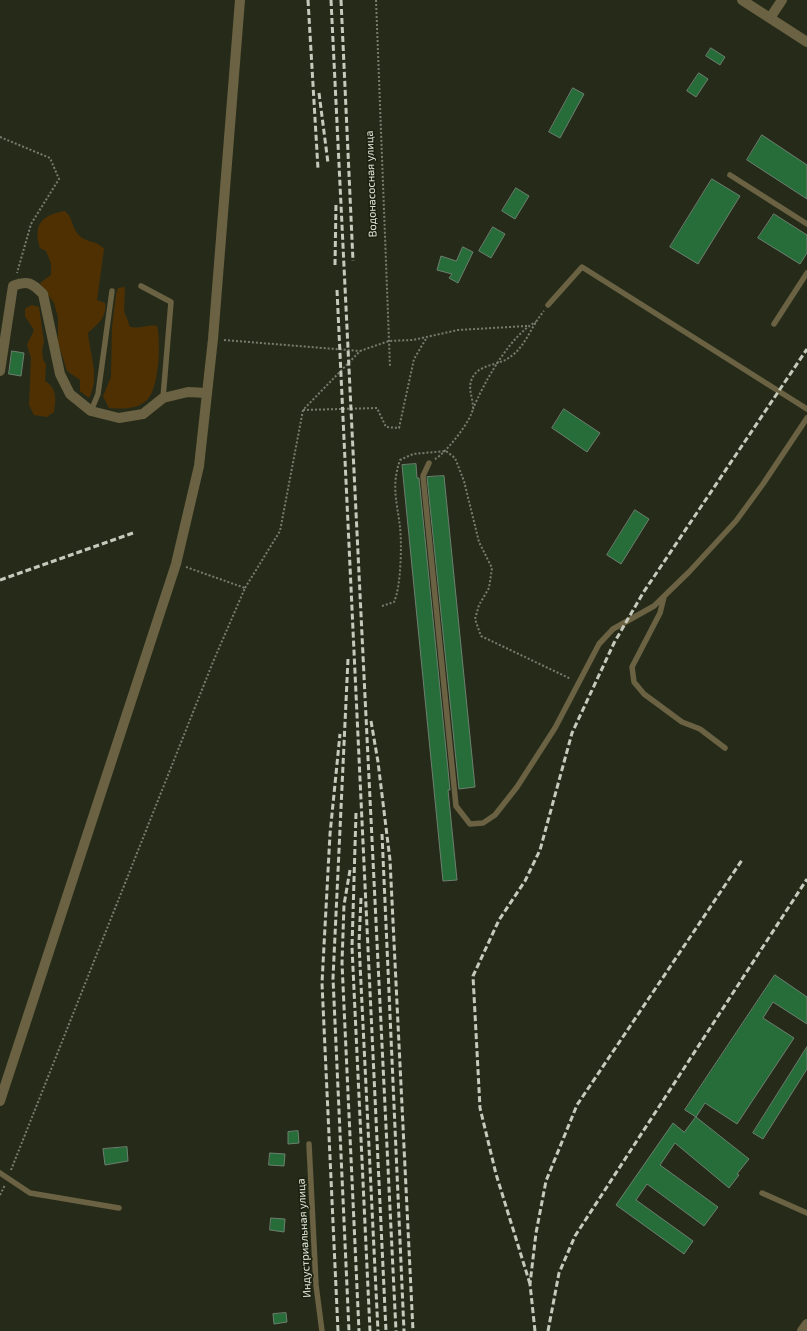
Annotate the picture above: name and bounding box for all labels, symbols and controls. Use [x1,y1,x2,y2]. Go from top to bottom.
street label: Водонасосная улица [363,130,379,238]
street label: Индустриальная улица [294,1178,314,1298]

